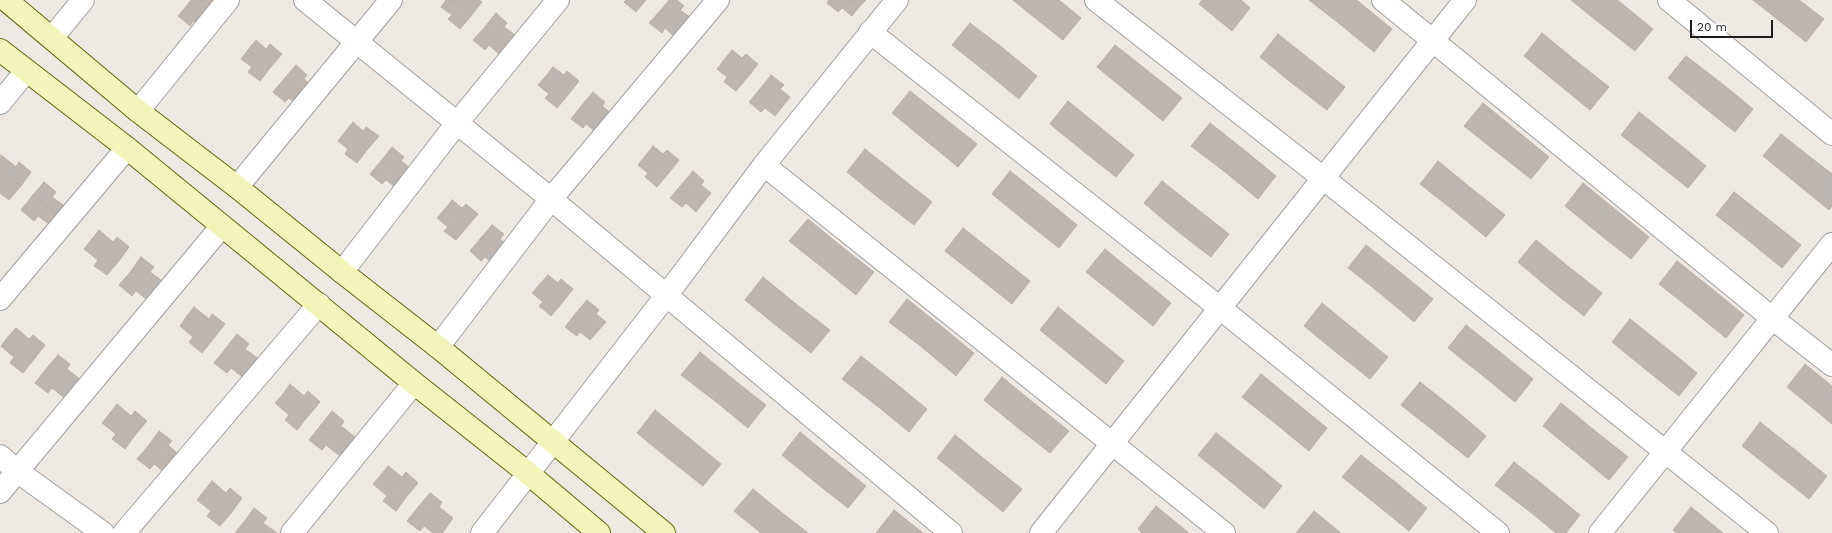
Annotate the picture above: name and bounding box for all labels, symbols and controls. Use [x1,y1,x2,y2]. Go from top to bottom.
scale bar [1692,12,1775,38]
text: 20 m [1697,20,1727,34]

